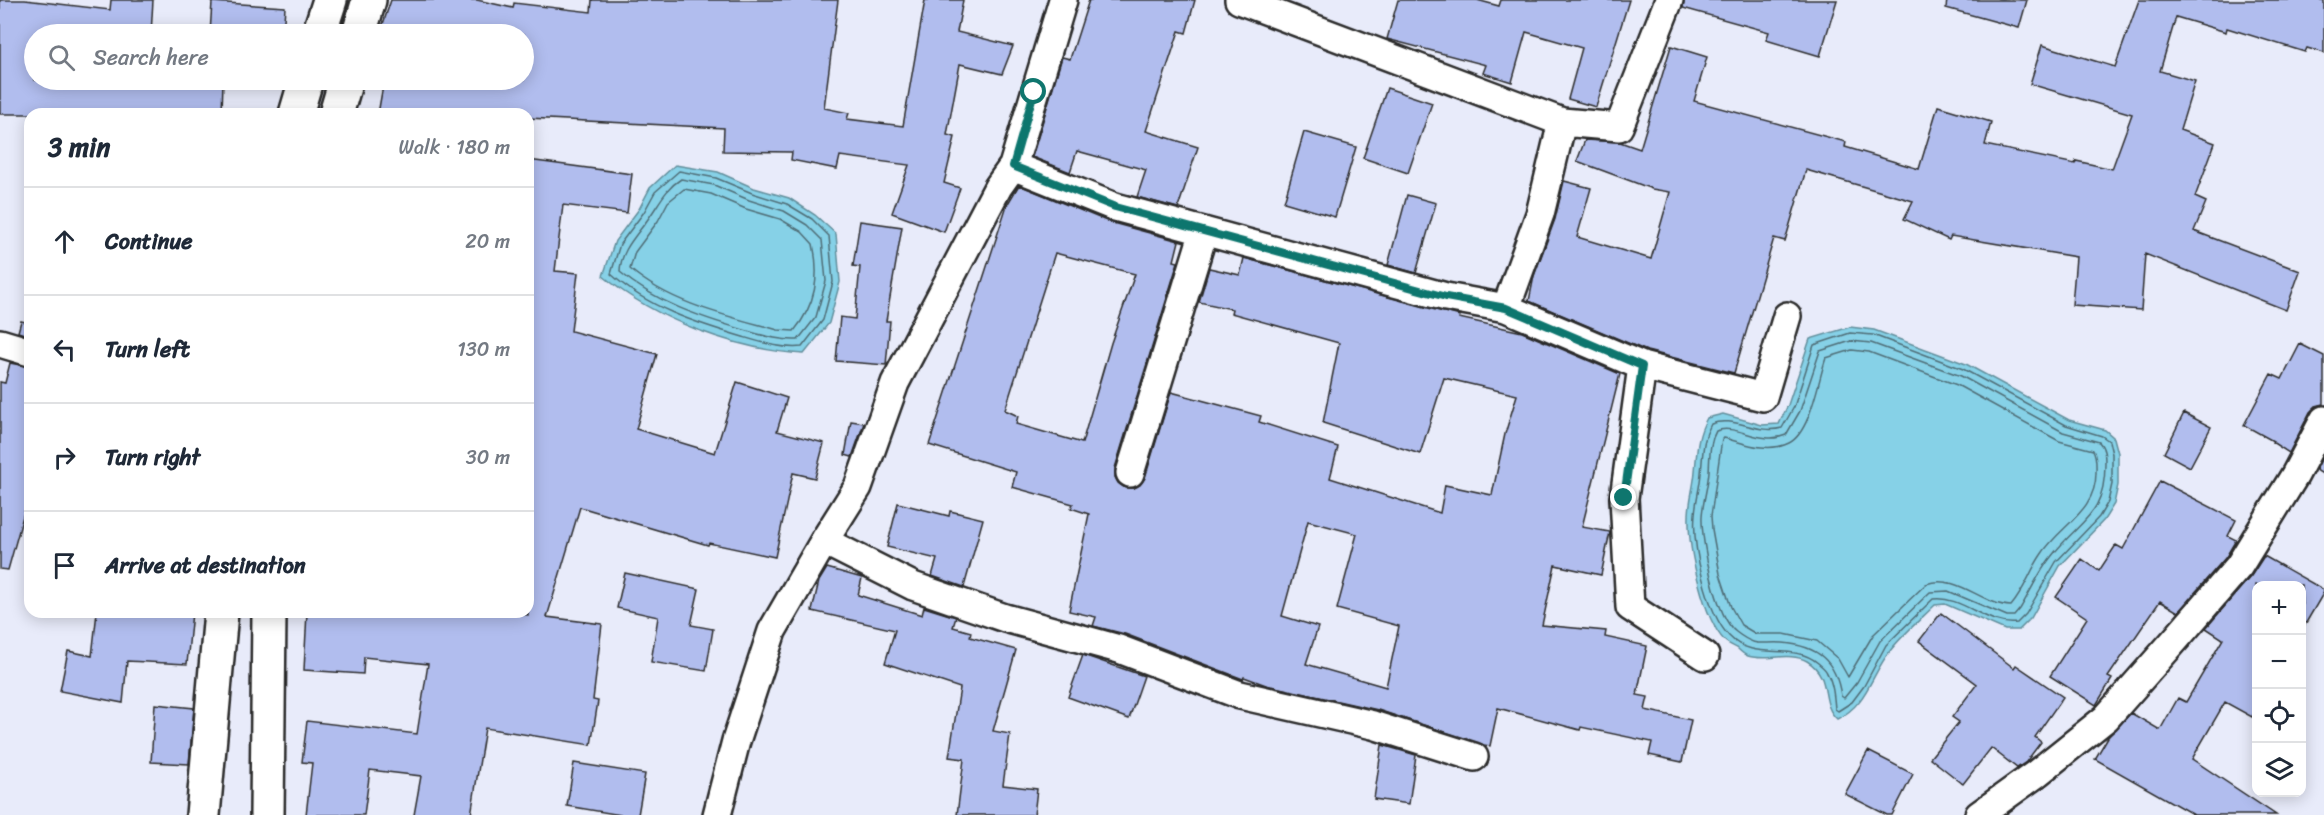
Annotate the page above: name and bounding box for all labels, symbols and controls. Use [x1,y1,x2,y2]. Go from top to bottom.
search box [24,24,534,90]
text: Search here [93,38,209,77]
icon: search [45,41,78,74]
route start [1020,78,1046,104]
text: 3 min [48,124,110,170]
text: Walk · 180 m [399,130,510,165]
text: Continue [105,222,193,261]
text: 20 m [465,224,510,259]
icon: ahead [48,225,81,258]
text: Turn left [105,330,190,369]
text: 130 m [457,332,510,367]
icon: left [48,333,81,366]
text: Turn right [105,438,200,477]
text: 30 m [466,440,510,475]
icon: right [48,441,81,474]
route end [1610,484,1636,510]
text: Arrive at destination [105,546,306,585]
icon: arrive [48,549,81,582]
map controls [2252,581,2306,797]
button: + [2252,581,2306,635]
button: − [2252,635,2306,689]
button: locate [2252,689,2306,743]
button: layers [2252,743,2306,797]

